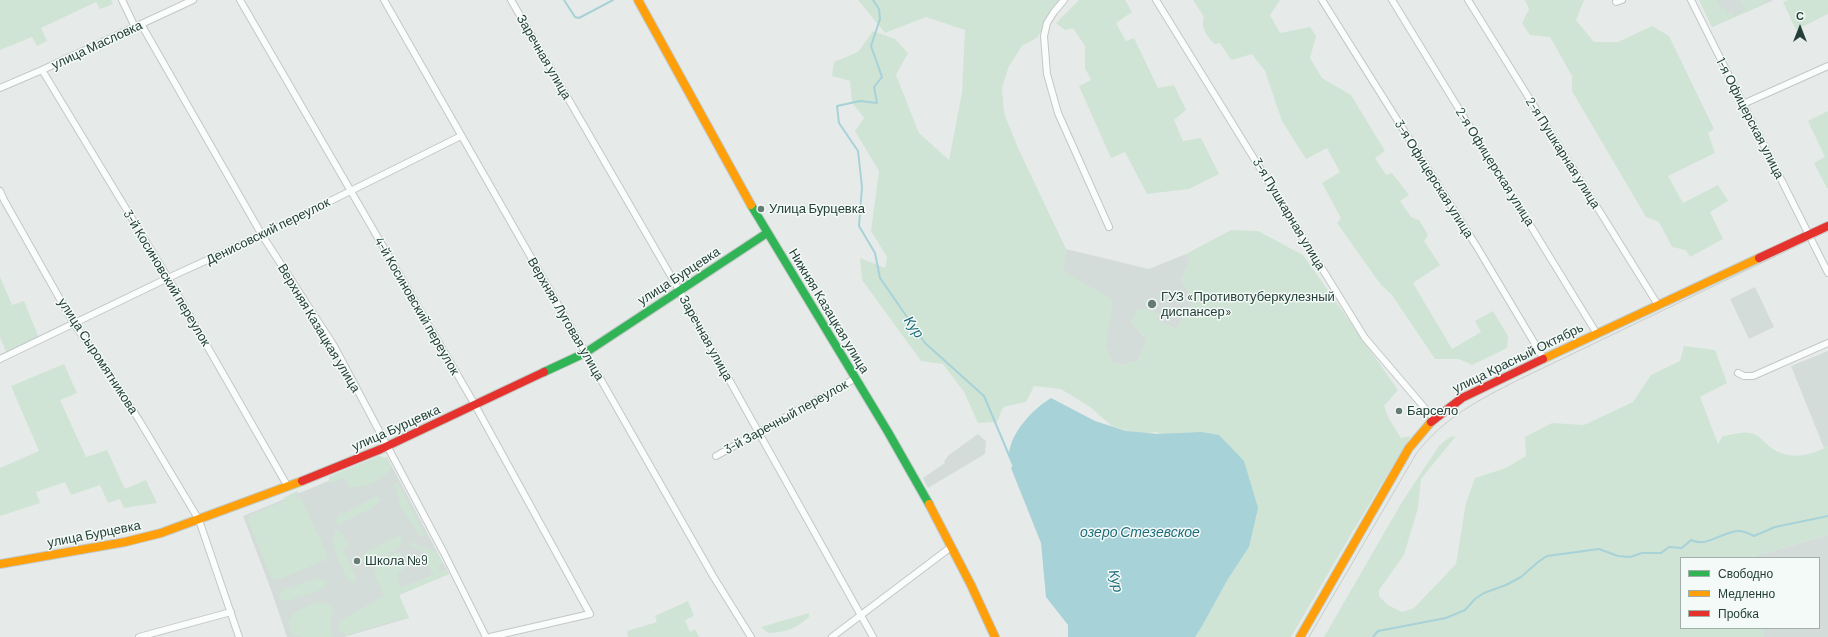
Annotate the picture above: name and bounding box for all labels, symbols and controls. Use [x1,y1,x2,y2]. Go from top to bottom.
north arrow [1780,8,1820,48]
text: С [1796,9,1804,22]
street label: Заречная улица [513,12,575,102]
street label: улица Масловка [49,17,145,73]
street label: 1-я Офицерская улица [1713,55,1787,181]
street label: 2-я Пушкарная улица [1522,94,1604,212]
street label: 2-я Офицерская улица [1452,105,1538,229]
street label: 3-я Офицерская улица [1391,117,1477,241]
street label: 3-я Пушкарная улица [1249,155,1329,273]
street label: Денисовский переулок [204,194,332,268]
place label: Улица Бурцевка [769,201,865,217]
marker: Улица Бурцевка [756,204,766,214]
street label: 3-й Косиновский переулок [120,207,214,349]
street label: 4-й Косиновский переулок [371,234,463,378]
street label: улица Бурцевка [635,244,723,308]
street label: Нижняя Казацкая улица [785,246,873,376]
street label: Верхняя Луговая улица [524,255,608,383]
street label: Верхняя Казацкая улица [274,261,364,395]
place label: ГУЗ «Противотуберкулезный диспансер» [1161,289,1335,320]
street label: Заречная улица [676,292,736,384]
street label: улица Сыромятникова [55,295,141,417]
marker: ГУЗ «Противотуберкулезный диспансер» [1146,298,1158,310]
water label: Кур [901,313,927,341]
street label: улица Красный Октябрь [1450,320,1586,396]
street label: 3-й Заречный переулок [721,376,851,458]
street label: улица Бурцевка [350,402,442,454]
place label: Барсело [1407,403,1458,419]
marker: Барсело [1394,406,1404,416]
street label: улица Бурцевка [46,517,142,551]
water label: озеро Стезевское [1080,524,1200,540]
place label: Школа №9 [365,553,428,569]
marker: Школа №9 [352,556,362,566]
legend [1680,557,1820,629]
text: Свободно [1718,566,1773,580]
water label: Кур [1105,568,1127,594]
text: Медленно [1718,586,1775,600]
text: Пробка [1718,606,1759,620]

